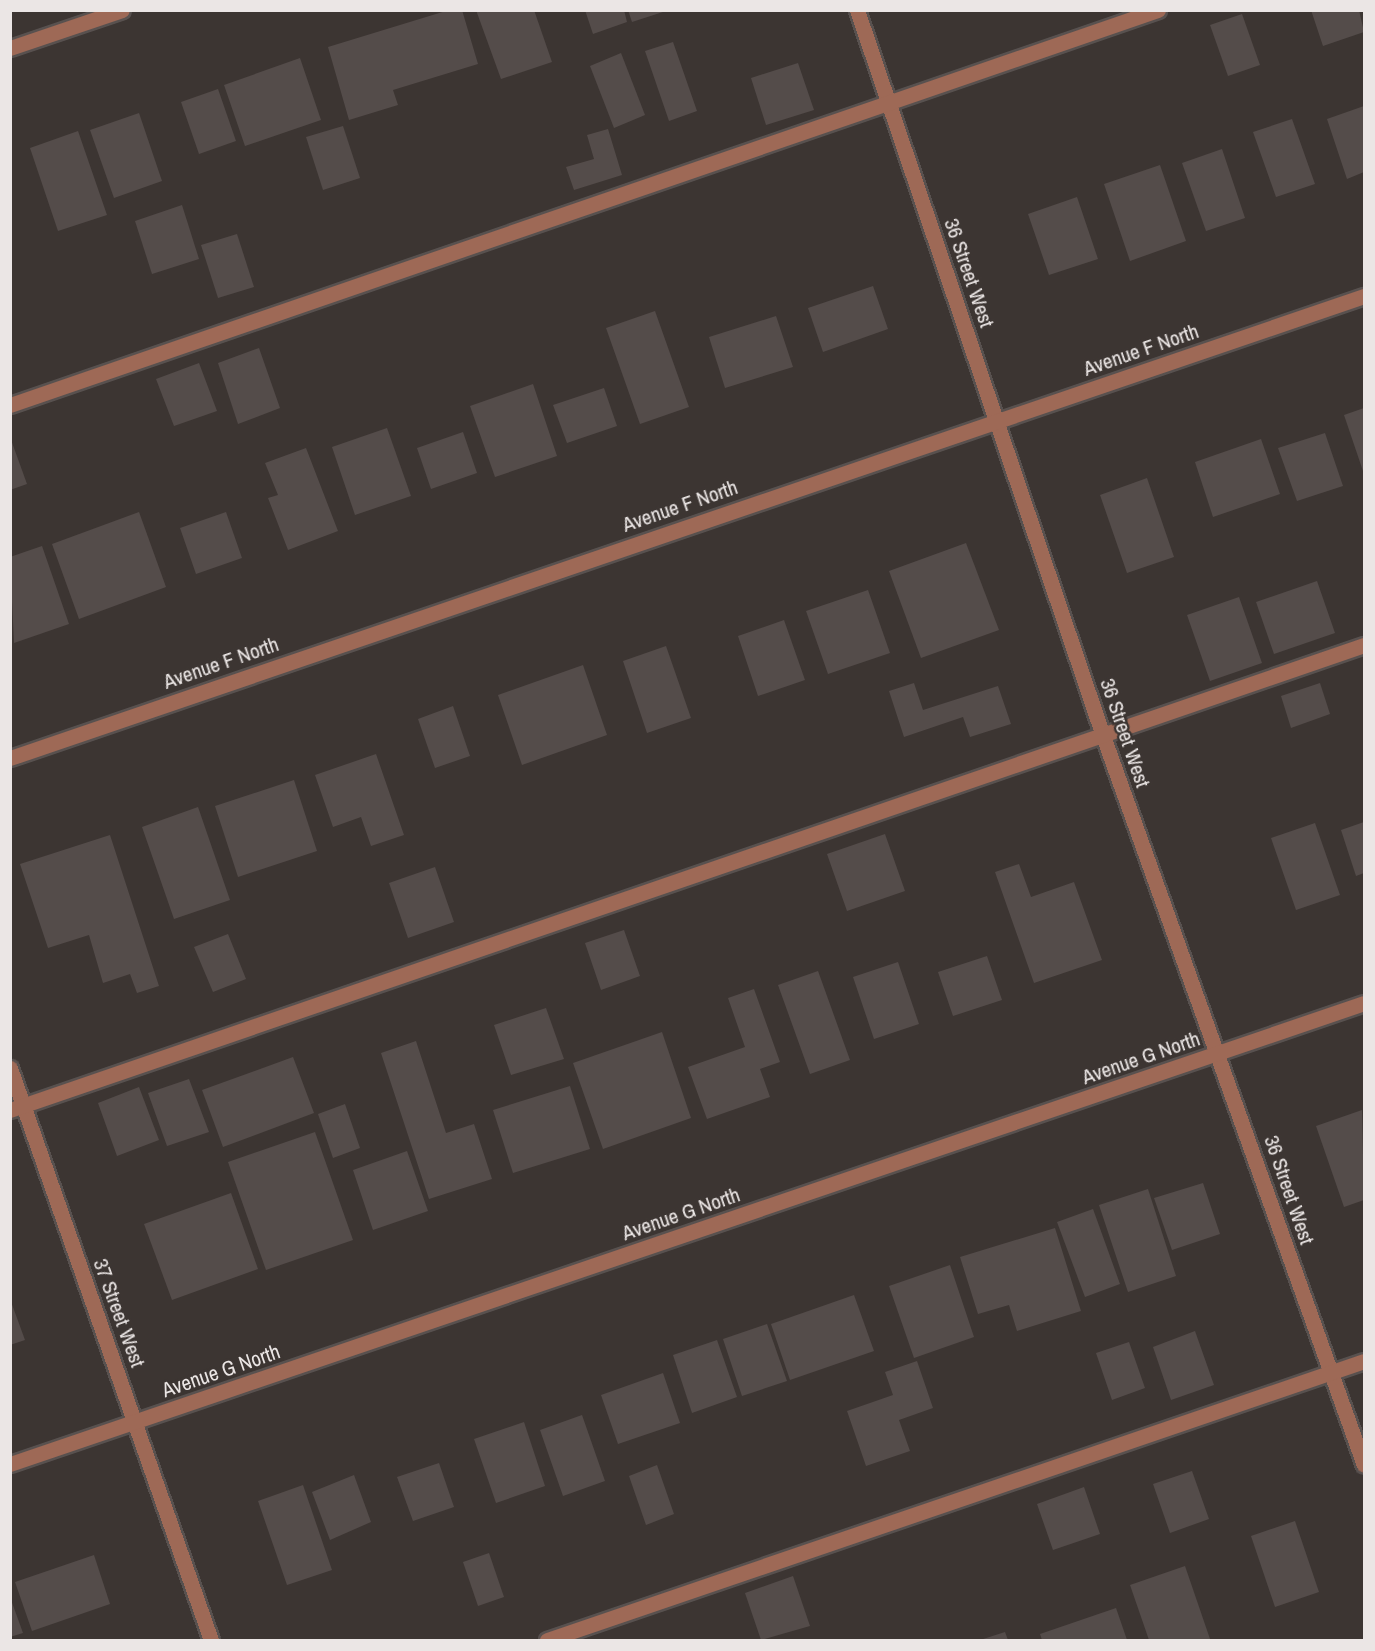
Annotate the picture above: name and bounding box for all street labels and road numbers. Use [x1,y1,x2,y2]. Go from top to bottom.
street label: 36 Street West [939,215,999,331]
street label: Avenue F North [1080,319,1202,381]
street label: Avenue F North [619,475,741,537]
street label: Avenue F North [160,632,282,694]
street label: 36 Street West [1095,675,1155,791]
street label: Avenue G North [1079,1026,1203,1090]
street label: 36 Street West [1259,1132,1319,1248]
street label: Avenue G North [619,1182,743,1246]
street label: 37 Street West [88,1255,150,1371]
street label: Avenue G North [159,1339,283,1403]

